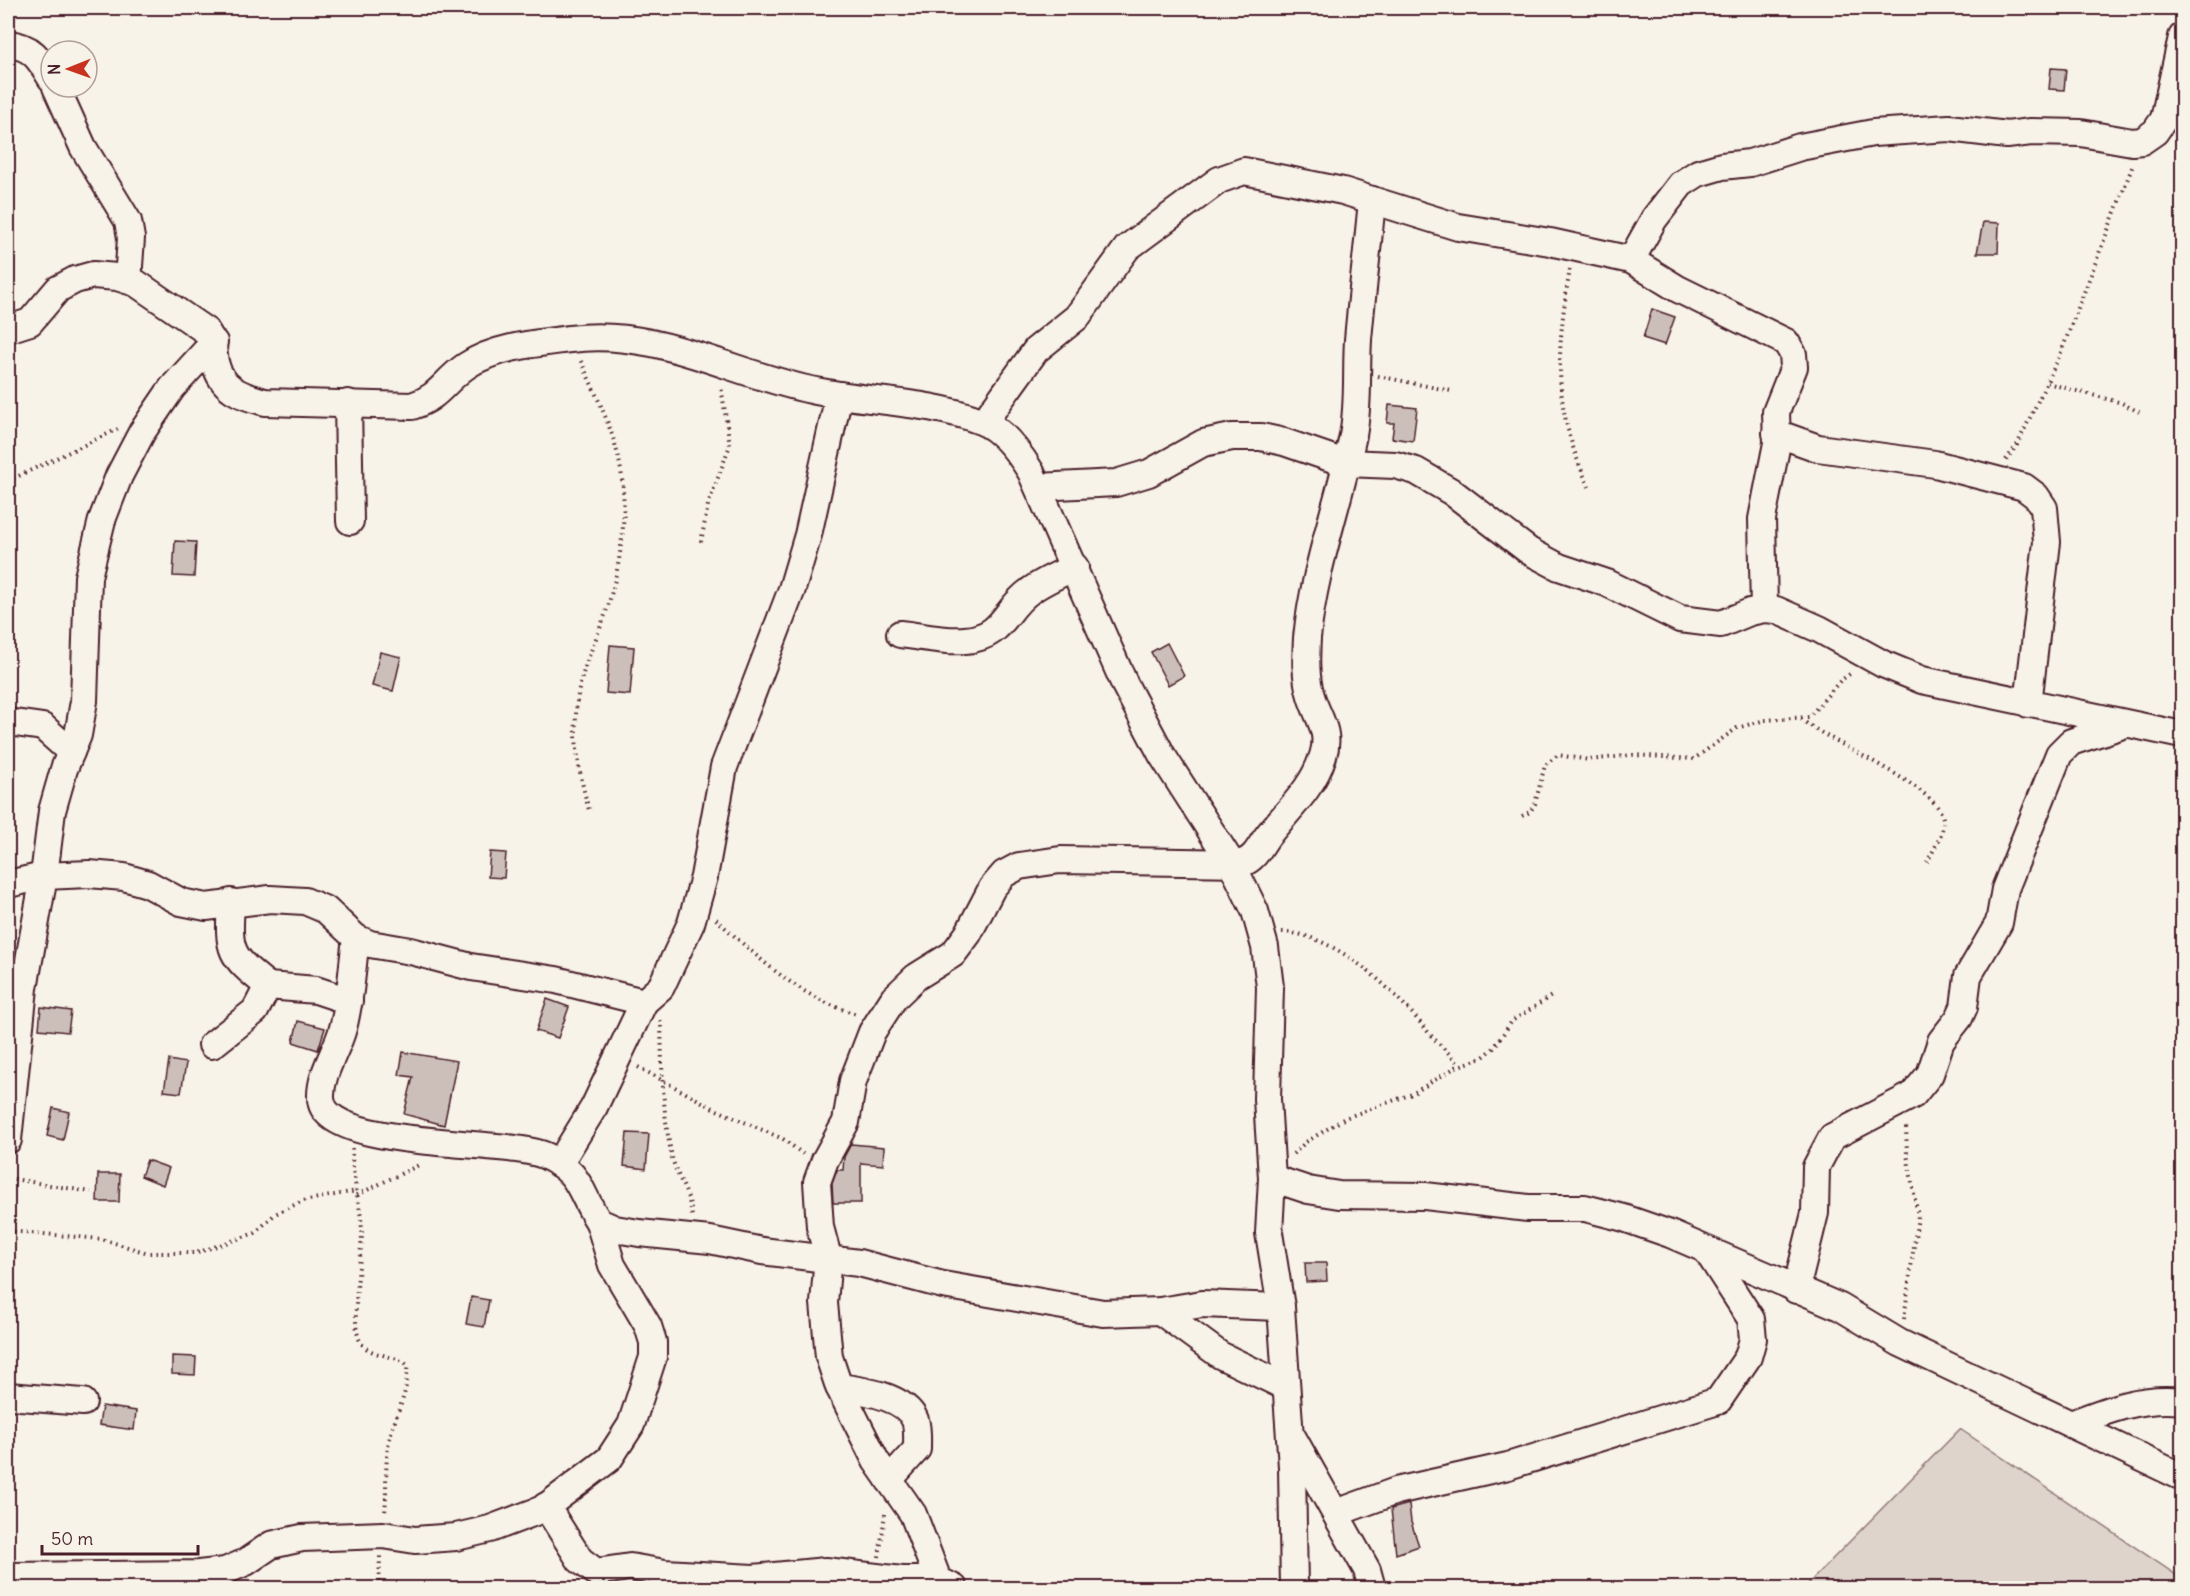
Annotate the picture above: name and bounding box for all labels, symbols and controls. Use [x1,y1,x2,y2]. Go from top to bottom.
north arrow [39,39,99,99]
text: N [44,64,64,75]
scale bar [42,1518,198,1556]
text: 50 m [51,1527,93,1550]

